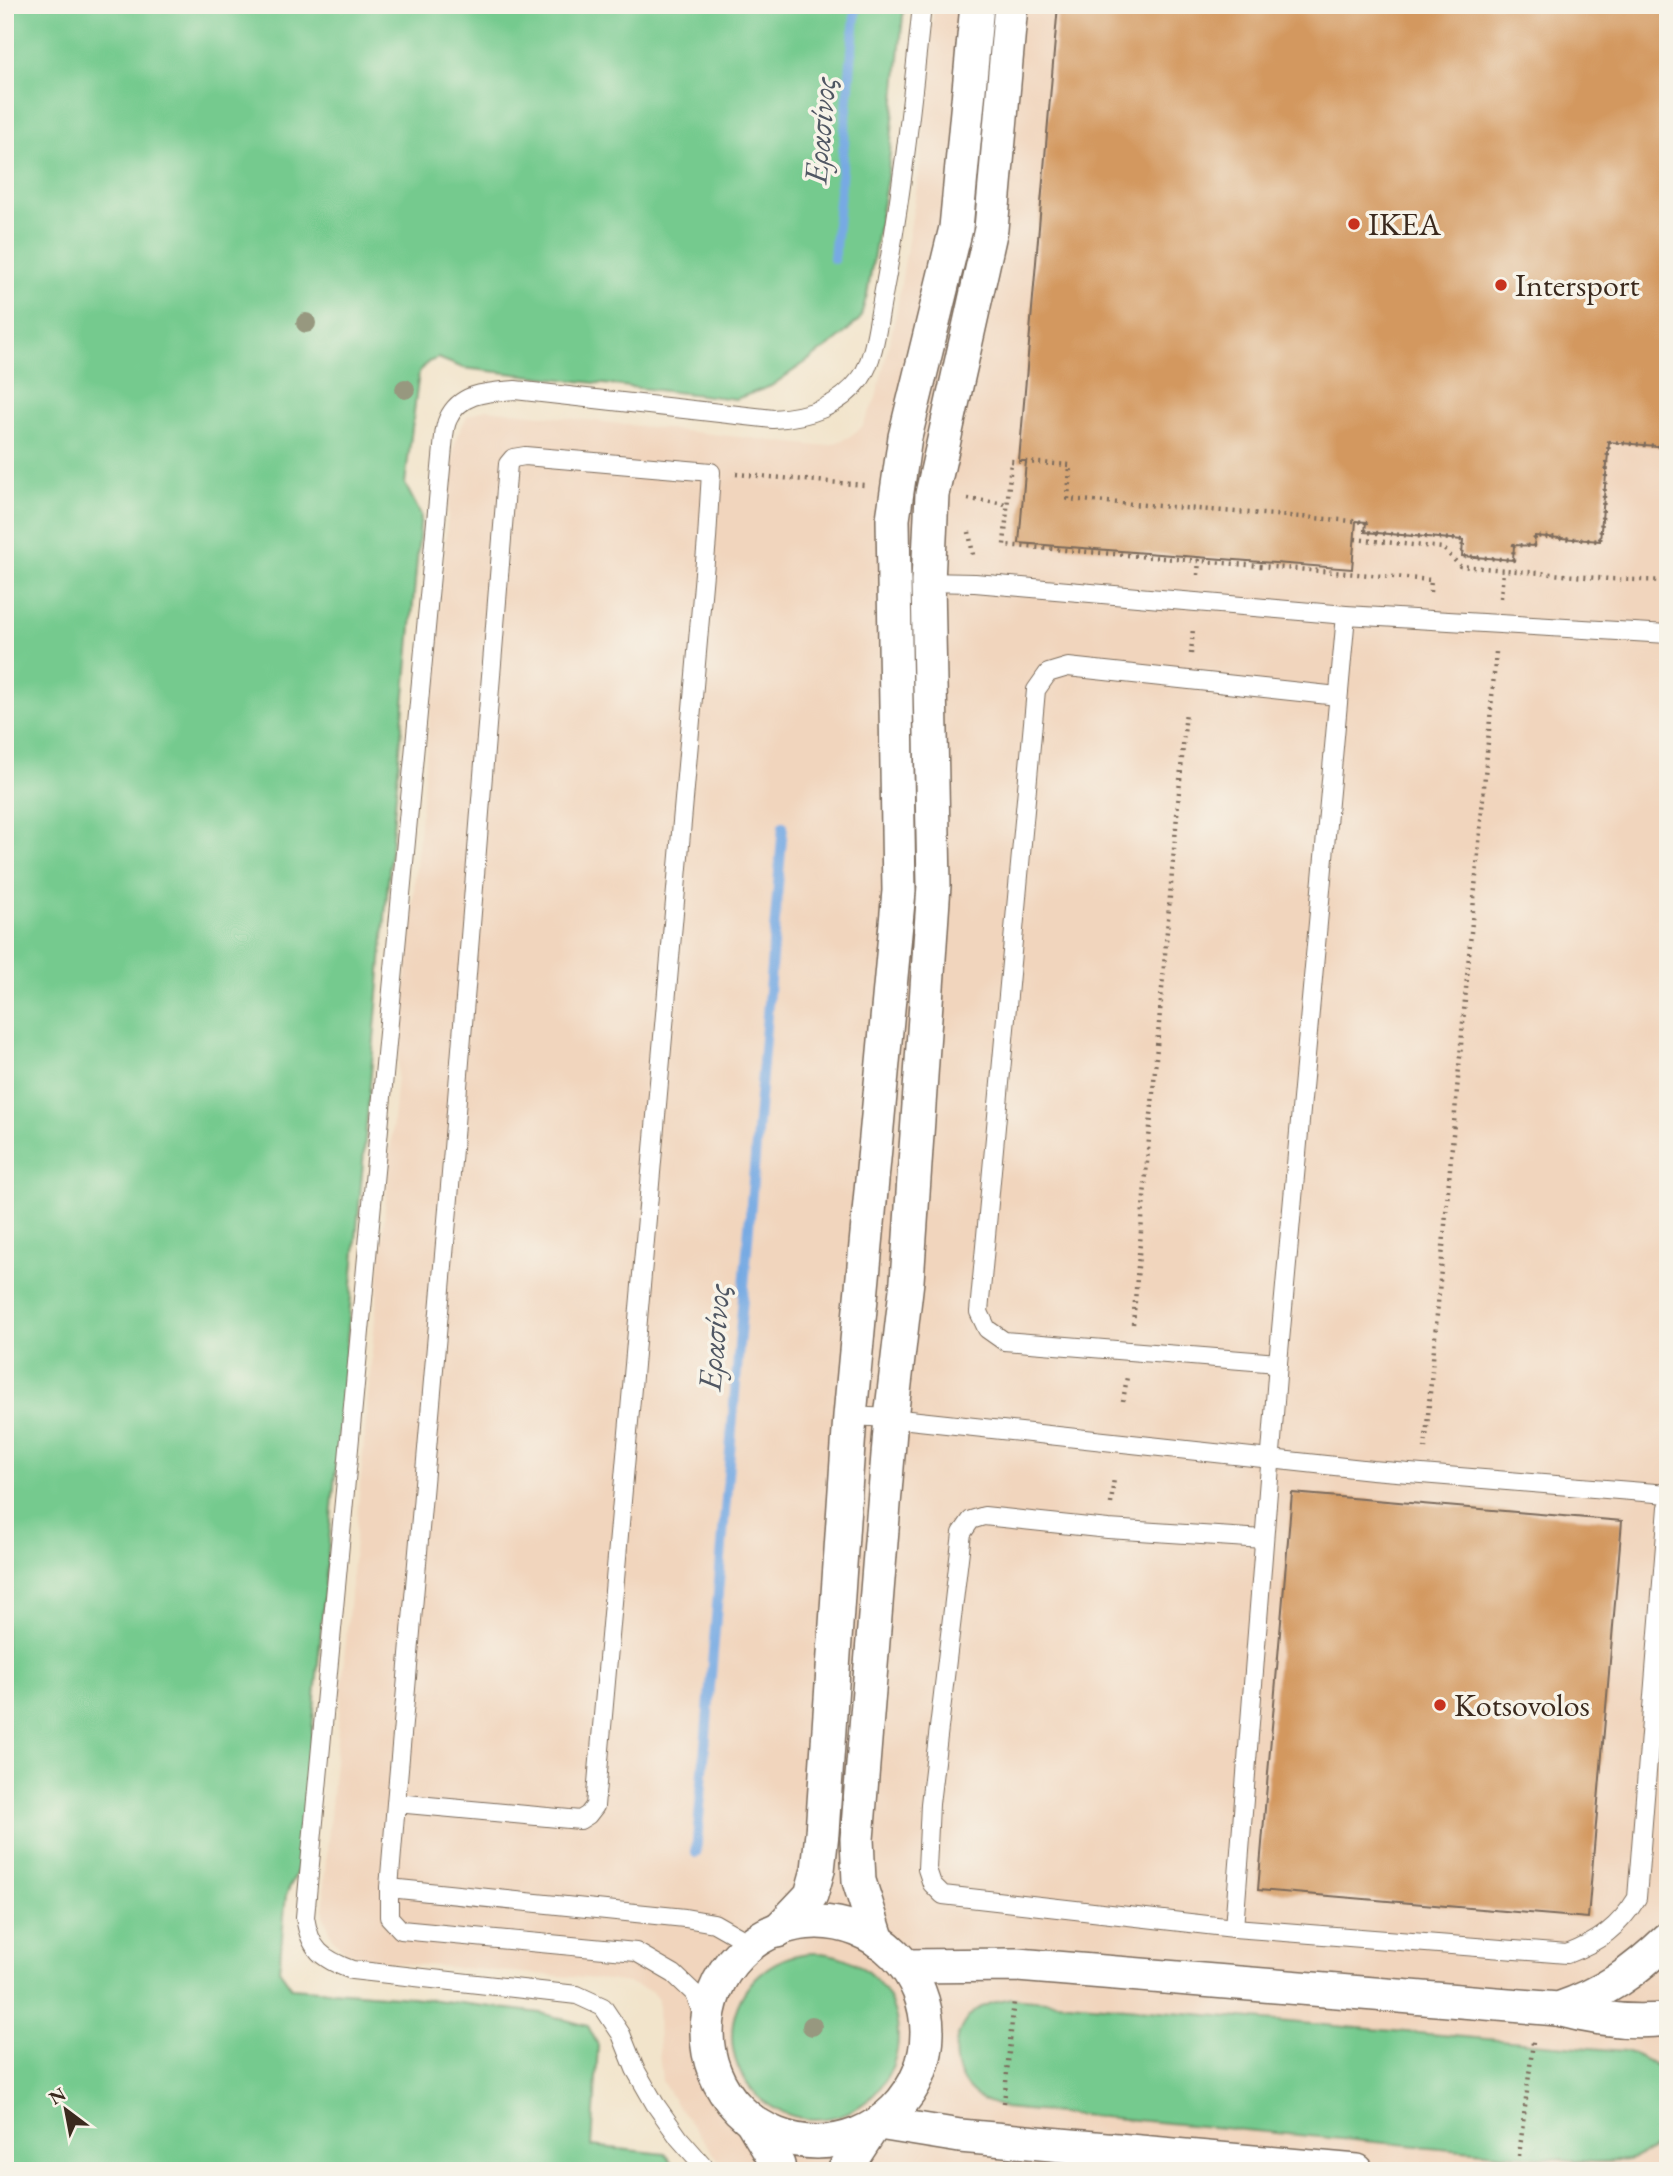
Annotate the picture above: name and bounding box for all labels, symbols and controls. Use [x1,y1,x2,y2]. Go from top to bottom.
water label: Ερασίνος [793,74,846,187]
place label: IKEA [1368,203,1442,245]
marker: IKEA [1346,216,1362,232]
place label: Intersport [1515,264,1640,306]
marker: Intersport [1493,277,1509,293]
water label: Ερασίνος [687,1281,740,1394]
place label: Kotsovolos [1454,1684,1590,1726]
marker: Kotsovolos [1432,1697,1448,1713]
north arrow [32,2074,102,2144]
text: N [44,2081,71,2111]

